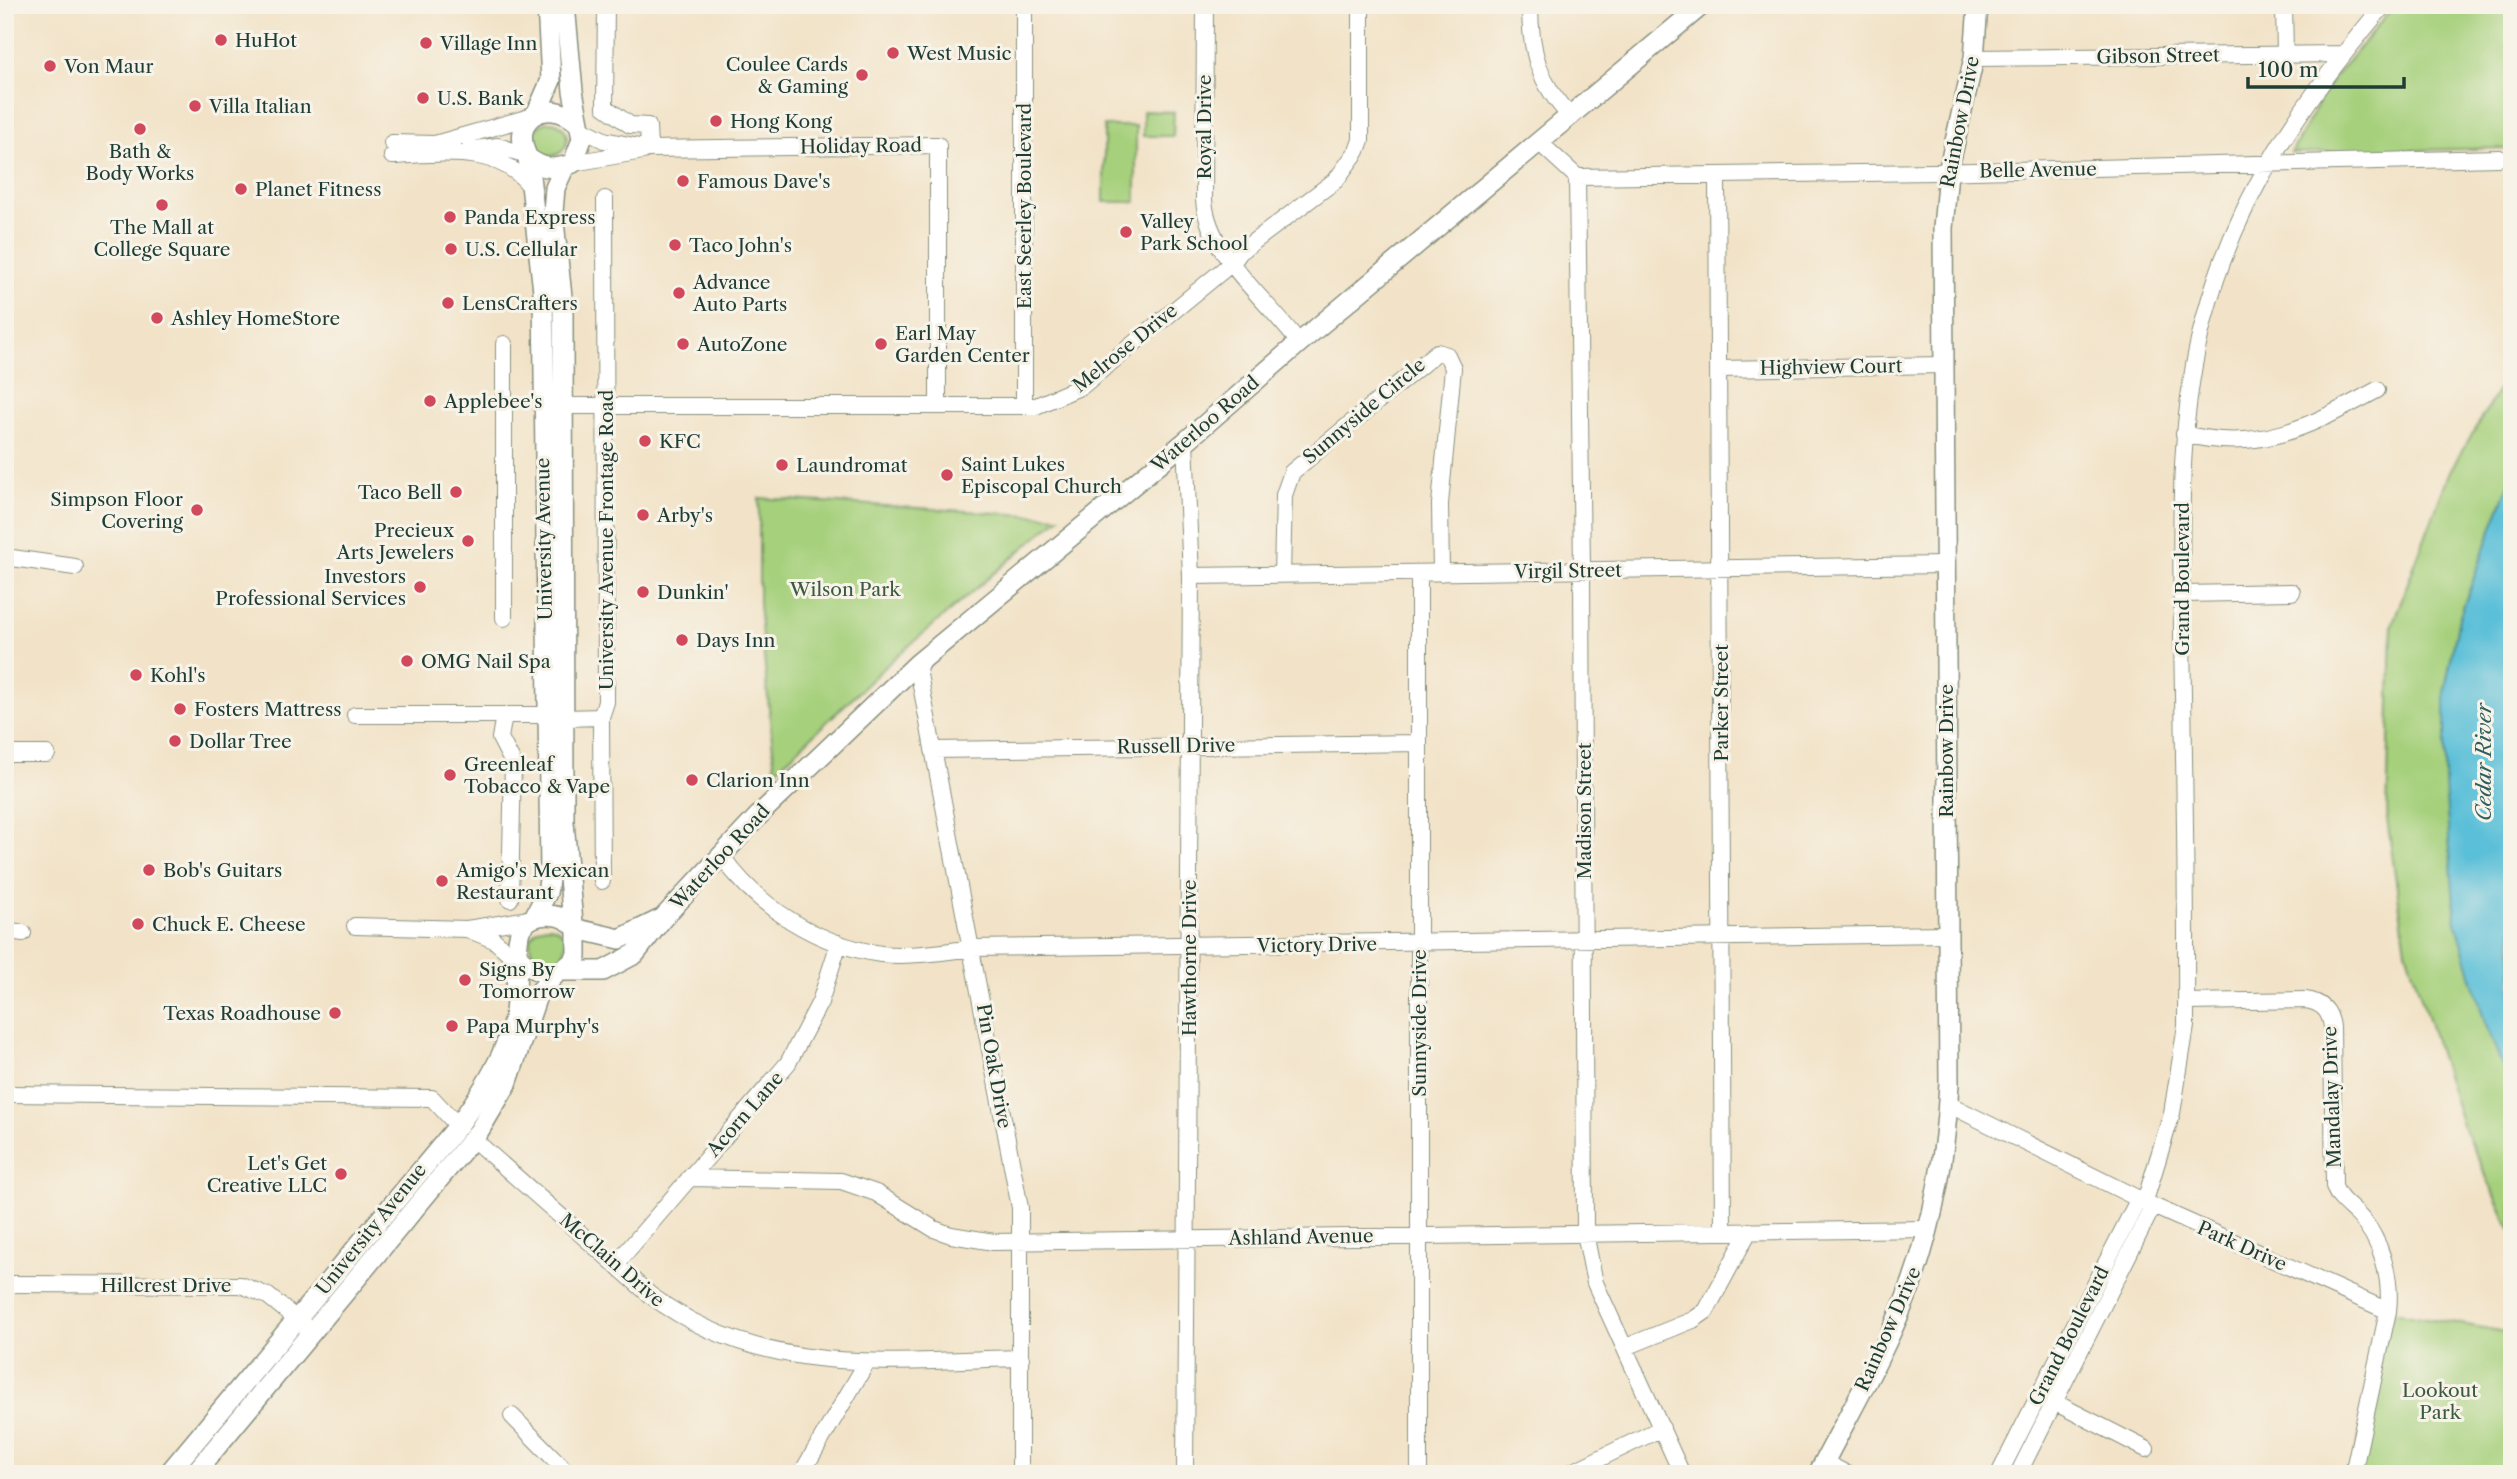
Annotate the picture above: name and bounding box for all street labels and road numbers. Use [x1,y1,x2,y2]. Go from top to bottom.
street label: Gibson Street [2096,43,2220,69]
street label: Rainbow Drive [1936,54,1984,190]
street label: Royal Drive [1193,74,1216,180]
street label: East Seerley Boulevard [1013,102,1036,309]
street label: Holiday Road [800,133,923,159]
street label: Belle Avenue [1979,157,2097,183]
street label: Melrose Drive [1068,299,1182,397]
street label: Sunnyside Circle [1298,353,1430,469]
street label: Highview Court [1759,354,1903,380]
street label: Waterloo Road [1146,371,1264,478]
street label: University Avenue Frontage Road [595,389,618,690]
street label: University Avenue [531,457,557,621]
street label: Grand Boulevard [2171,502,2194,656]
street label: Virgil Street [1513,559,1622,583]
street label: Parker Street [1710,644,1733,762]
street label: Rainbow Drive [1935,684,1958,818]
street label: Russell Drive [1117,733,1235,759]
street label: Madison Street [1573,742,1596,880]
street label: Waterloo Road [665,799,775,915]
street label: Hawthorne Drive [1178,880,1201,1036]
street label: Victory Drive [1256,932,1377,958]
street label: Sunnyside Drive [1408,949,1431,1097]
street label: Pin Oak Drive [972,1002,1016,1130]
street label: Mandalay Drive [2318,1026,2346,1168]
street label: Acorn Lane [701,1067,788,1162]
street label: University Avenue [311,1159,431,1299]
street label: McClain Drive [555,1208,669,1312]
street label: Park Drive [2194,1216,2290,1276]
street label: Ashland Avenue [1227,1224,1374,1250]
street label: Grand Boulevard [2024,1262,2114,1410]
street label: Rainbow Drive [1850,1263,1926,1395]
street label: Hillcrest Drive [100,1274,232,1297]

